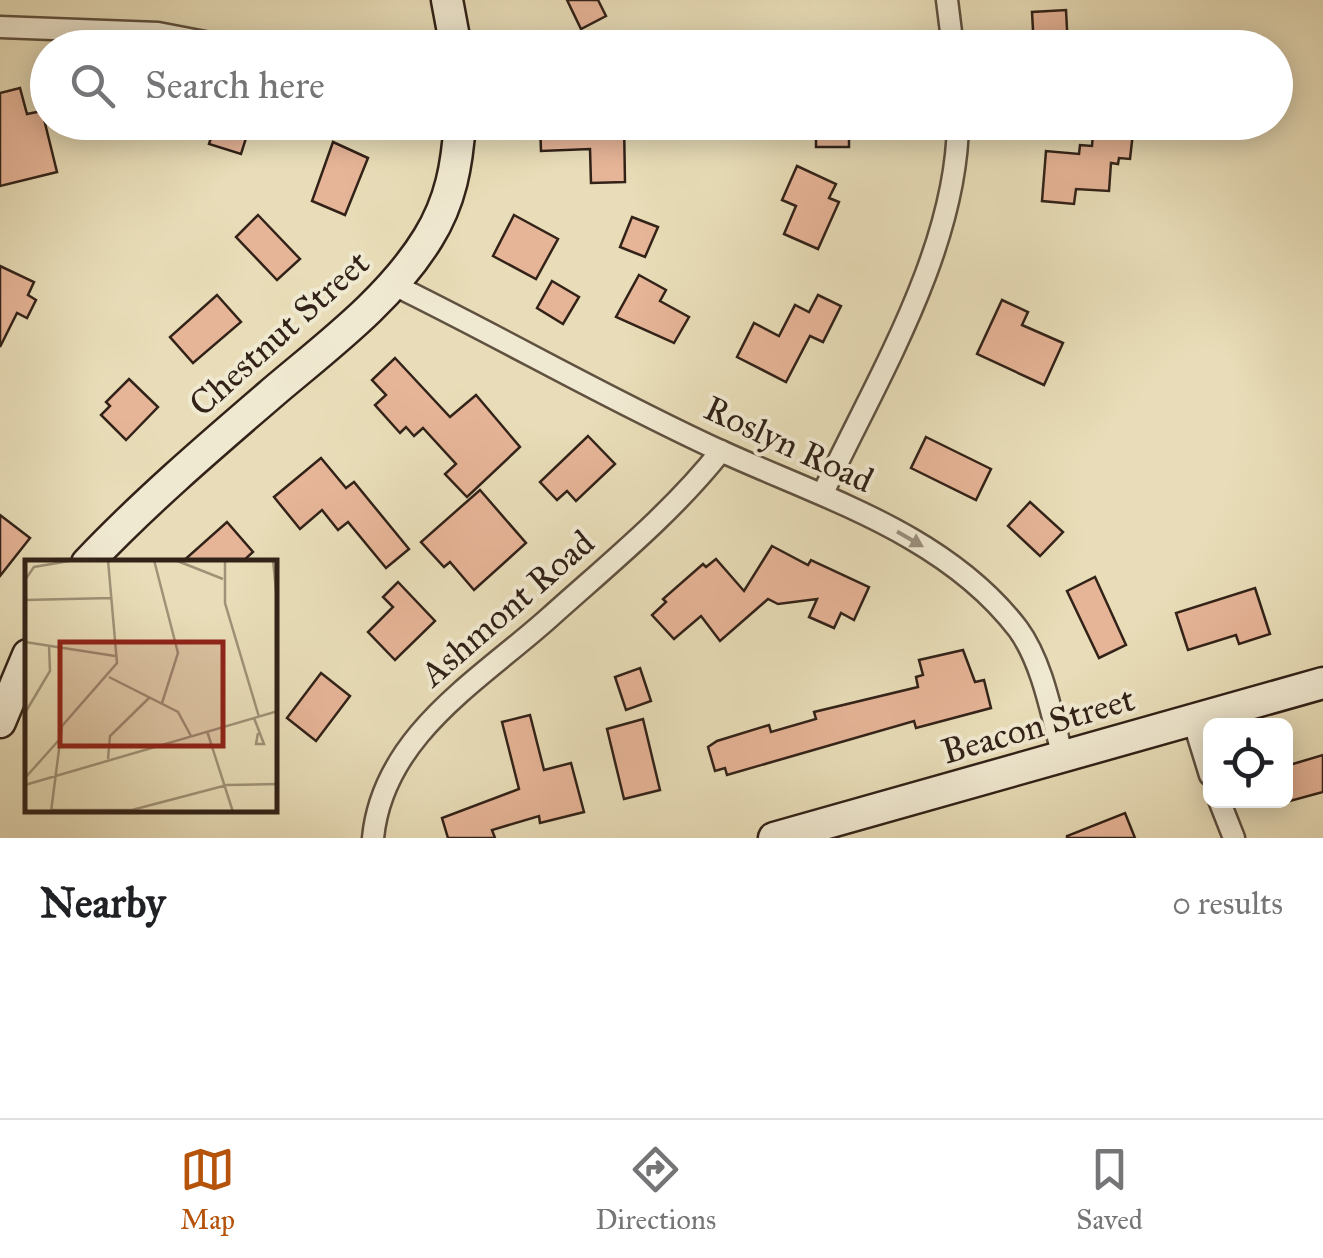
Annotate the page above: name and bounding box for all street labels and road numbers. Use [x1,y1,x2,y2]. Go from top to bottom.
street label: Chestnut Street [181,241,378,425]
street label: Roslyn Road [698,387,880,502]
street label: Ashmont Road [410,521,603,697]
street label: Beacon Street [937,677,1140,774]

